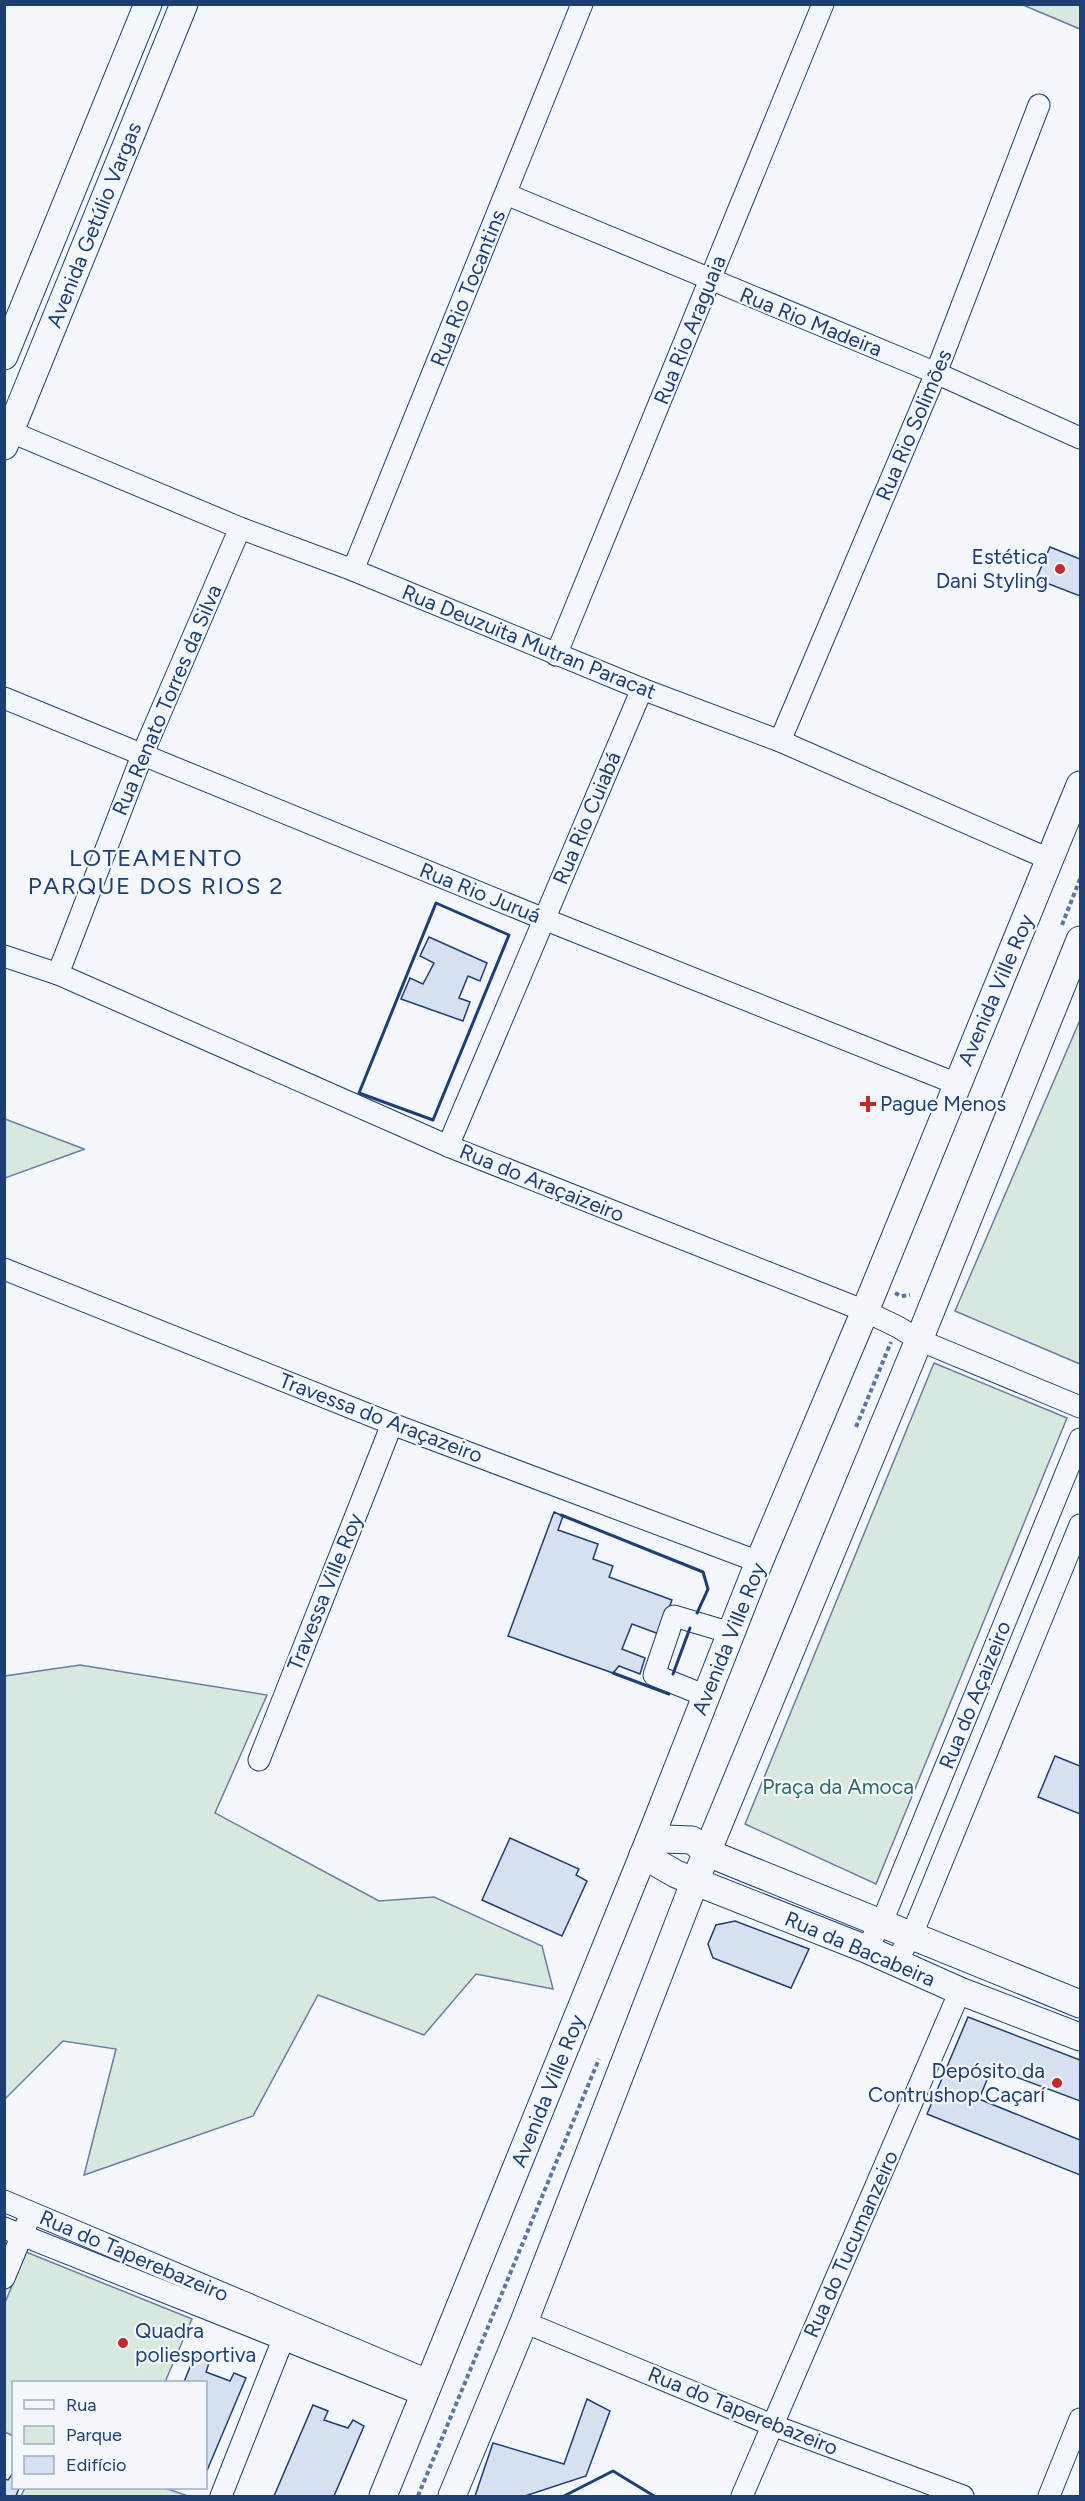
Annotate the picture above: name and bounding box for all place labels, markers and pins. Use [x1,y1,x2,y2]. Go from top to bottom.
place label: Estética Dani Styling [936,544,1048,593]
marker: Estética Dani Styling [1053,562,1067,576]
place label: Pague Menos [880,1091,1006,1116]
marker: Pague Menos [861,1097,875,1111]
place label: Depósito da Contrushop Caçarí [868,2058,1046,2107]
marker: Depósito da Contrushop Caçarí [1050,2076,1064,2090]
place label: Quadra poliesportiva [135,2318,256,2367]
marker: Quadra poliesportiva [116,2336,130,2350]

